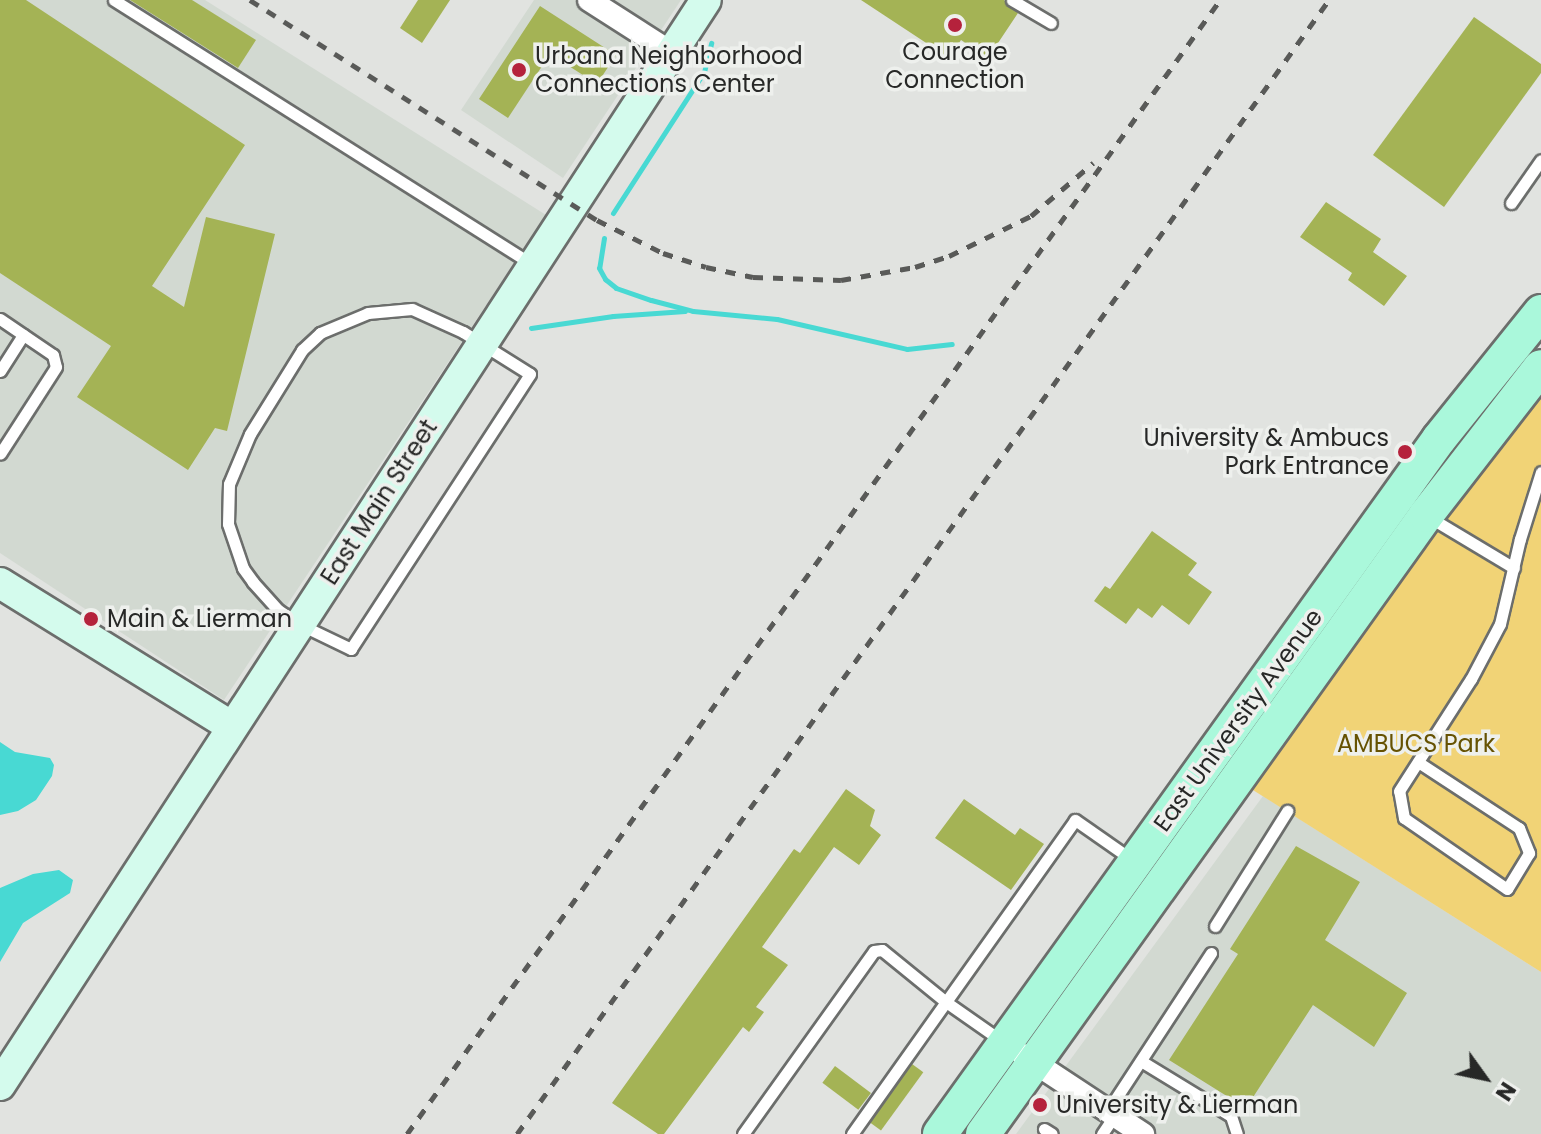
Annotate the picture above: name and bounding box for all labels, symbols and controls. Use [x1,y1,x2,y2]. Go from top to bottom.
marker: Courage Connection [946,16,964,34]
place label: Courage Connection [885,38,1025,94]
place label: Urbana Neighborhood Connections Center [535,42,803,98]
marker: Urbana Neighborhood Connections Center [510,61,528,79]
street label: East Main Street [315,414,443,590]
place label: University & Ambucs Park Entrance [1143,424,1389,480]
marker: University & Ambucs Park Entrance [1396,443,1414,461]
street label: East University Avenue [1148,603,1328,837]
place label: Main & Lierman [107,605,292,633]
marker: Main & Lierman [82,610,100,628]
park label: AMBUCS Park [1337,730,1495,758]
north arrow [1445,1038,1525,1118]
text: N [1488,1076,1523,1107]
place label: University & Lierman [1056,1091,1298,1119]
marker: University & Lierman [1031,1096,1049,1114]

